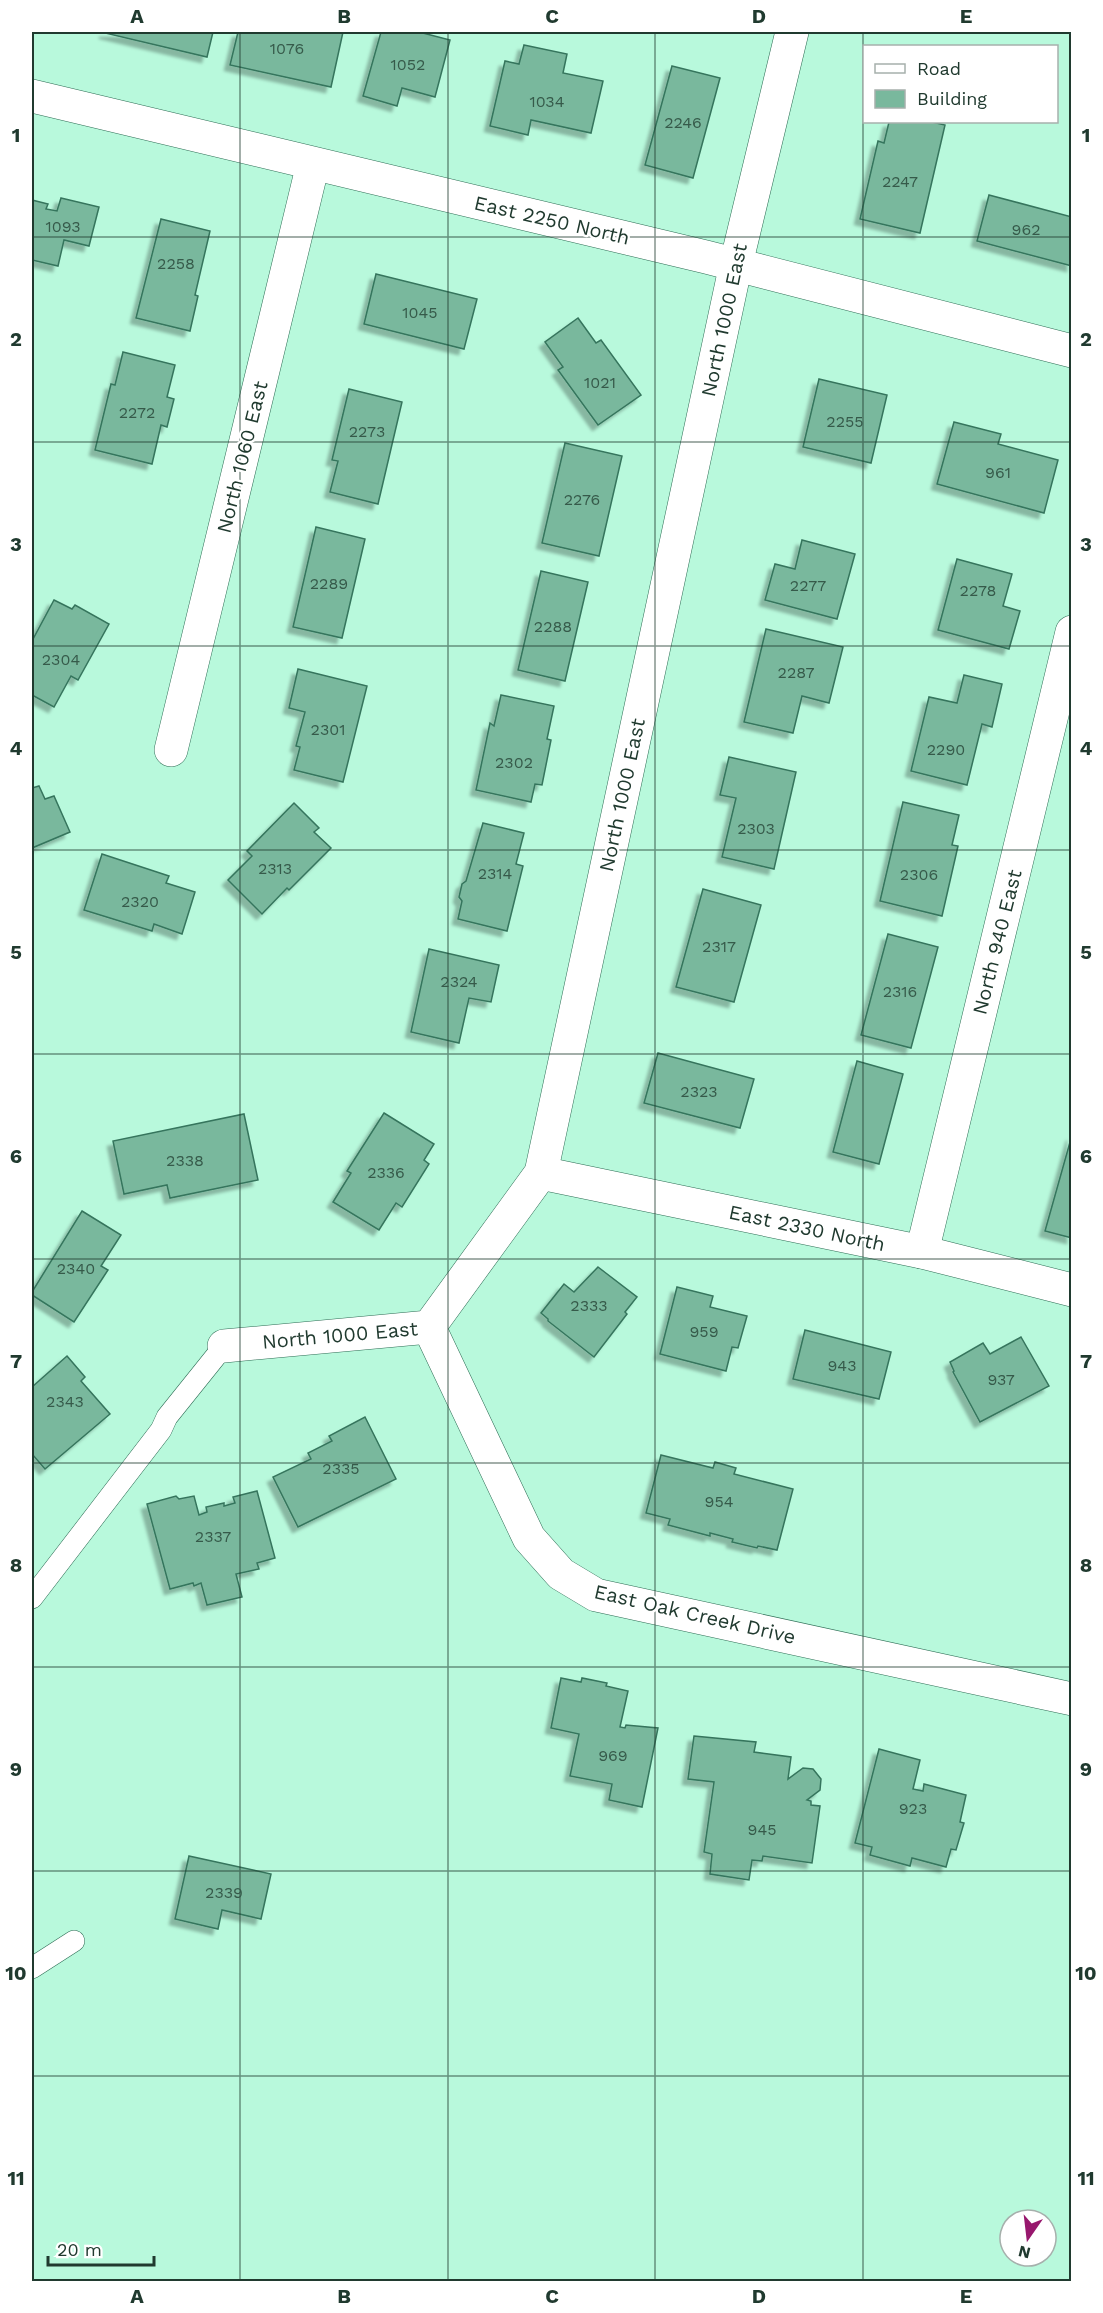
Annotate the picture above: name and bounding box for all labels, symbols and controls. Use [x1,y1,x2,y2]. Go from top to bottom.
text: A [130,4,144,28]
text: B [337,4,351,28]
text: C [545,4,559,28]
text: D [752,4,766,28]
text: E [960,4,972,28]
house number: 1076 [270,39,304,58]
legend [863,45,1058,123]
house number: 1052 [391,55,425,74]
text: Road [917,58,961,79]
text: Building [917,88,987,109]
house number: 1034 [530,92,565,111]
house number: 2246 [664,113,702,132]
text: 1 [12,123,20,147]
text: 1 [1082,123,1090,147]
house number: 2247 [882,172,918,191]
street label: East 2250 North [472,190,632,250]
house number: 1093 [45,217,81,236]
house number: 962 [1012,220,1040,239]
street label: North 1000 East [696,241,752,399]
house number: 2258 [157,254,195,273]
house number: 1045 [402,303,438,322]
text: 2 [10,327,22,351]
text: 2 [1080,327,1092,351]
house number: 1021 [584,373,616,392]
street label: North 1060 East [211,378,273,536]
house number: 2272 [119,403,155,422]
house number: 2255 [826,412,864,431]
house number: 2273 [349,422,385,441]
house number: 961 [985,463,1011,482]
house number: 2276 [564,490,600,509]
text: 3 [10,532,22,556]
text: 3 [1080,532,1092,556]
house number: 2289 [310,574,348,593]
house number: 2277 [790,576,826,595]
house number: 2278 [960,581,996,600]
house number: 2288 [534,617,572,636]
house number: 2304 [42,650,80,669]
house number: 2287 [778,663,814,682]
street label: North 1000 East [594,716,650,874]
house number: 2301 [311,720,345,739]
text: 4 [10,736,23,760]
text: 4 [1080,736,1093,760]
house number: 2290 [927,740,965,759]
house number: 2302 [495,753,533,772]
house number: 2303 [737,819,775,838]
house number: 2313 [258,859,292,878]
house number: 2314 [478,864,513,883]
house number: 2306 [900,865,938,884]
street label: North 940 East [967,866,1027,1017]
house number: 2320 [121,892,159,911]
house number: 2317 [702,937,736,956]
text: 5 [10,940,22,964]
text: 5 [1080,940,1092,964]
house number: 2324 [440,972,478,991]
house number: 2316 [883,982,917,1001]
house number: 2323 [680,1082,718,1101]
text: 6 [10,1144,22,1168]
text: 6 [1080,1144,1092,1168]
house number: 2338 [166,1151,204,1170]
house number: 2336 [367,1163,405,1182]
street label: East 2330 North [727,1200,887,1256]
house number: 2340 [57,1259,95,1278]
house number: 2333 [570,1296,608,1315]
street label: North 1000 East [261,1316,419,1354]
house number: 959 [689,1322,719,1341]
text: 7 [10,1349,22,1373]
text: 7 [1080,1349,1092,1373]
house number: 943 [828,1356,856,1375]
house number: 937 [987,1370,1015,1389]
house number: 2343 [46,1392,84,1411]
house number: 2335 [322,1459,360,1478]
house number: 954 [705,1492,734,1511]
house number: 2337 [195,1527,231,1546]
text: 8 [10,1553,22,1577]
text: 8 [1080,1553,1092,1577]
street label: East Oak Creek Drive [592,1579,798,1649]
house number: 969 [598,1746,628,1765]
text: 9 [10,1757,22,1781]
text: 9 [1080,1757,1092,1781]
house number: 923 [899,1799,927,1818]
house number: 945 [748,1820,776,1839]
house number: 2339 [205,1883,243,1902]
text: 10 [5,1961,27,1985]
text: 10 [1075,1961,1097,1985]
text: 11 [7,2166,25,2190]
text: 11 [1077,2166,1095,2190]
north arrow [998,2208,1058,2268]
scale bar [48,2229,154,2267]
text: 20 m [57,2239,102,2260]
text: N [1016,2241,1033,2263]
text: A [130,2284,144,2308]
text: B [337,2284,351,2308]
text: C [545,2284,559,2308]
text: D [752,2284,766,2308]
text: E [960,2284,972,2308]

